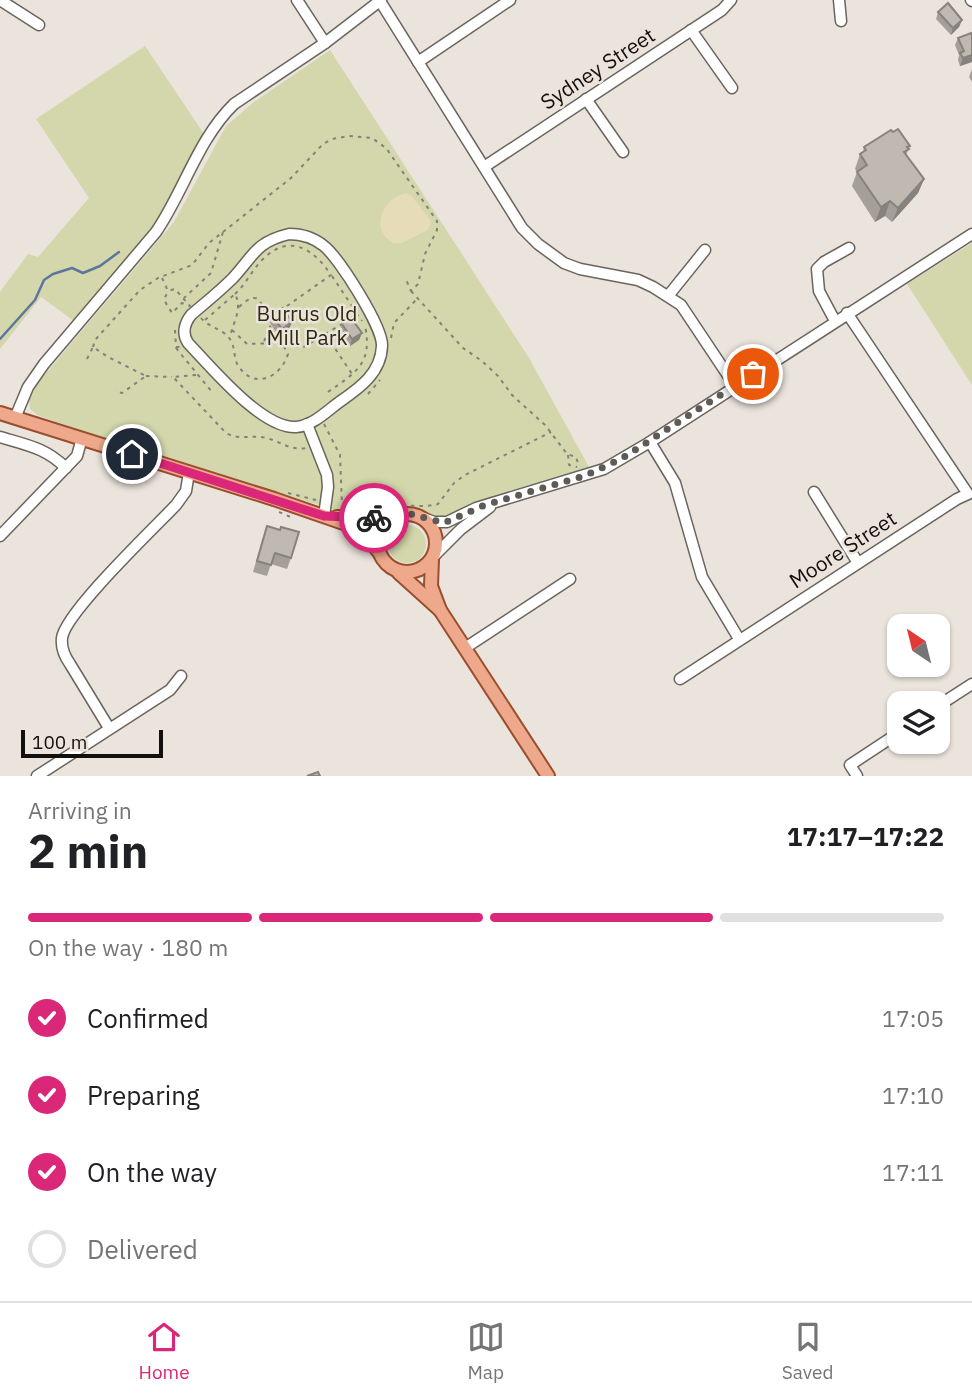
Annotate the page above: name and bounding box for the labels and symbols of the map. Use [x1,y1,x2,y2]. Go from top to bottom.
street label: Sydney Street [535,21,660,116]
park label: Burrus Old Mill Park [257,299,357,351]
pin [723,344,783,404]
pin [102,424,162,484]
courier [339,483,409,553]
street label: Moore Street [784,504,901,594]
north arrow [887,614,950,677]
scale bar [21,727,163,759]

